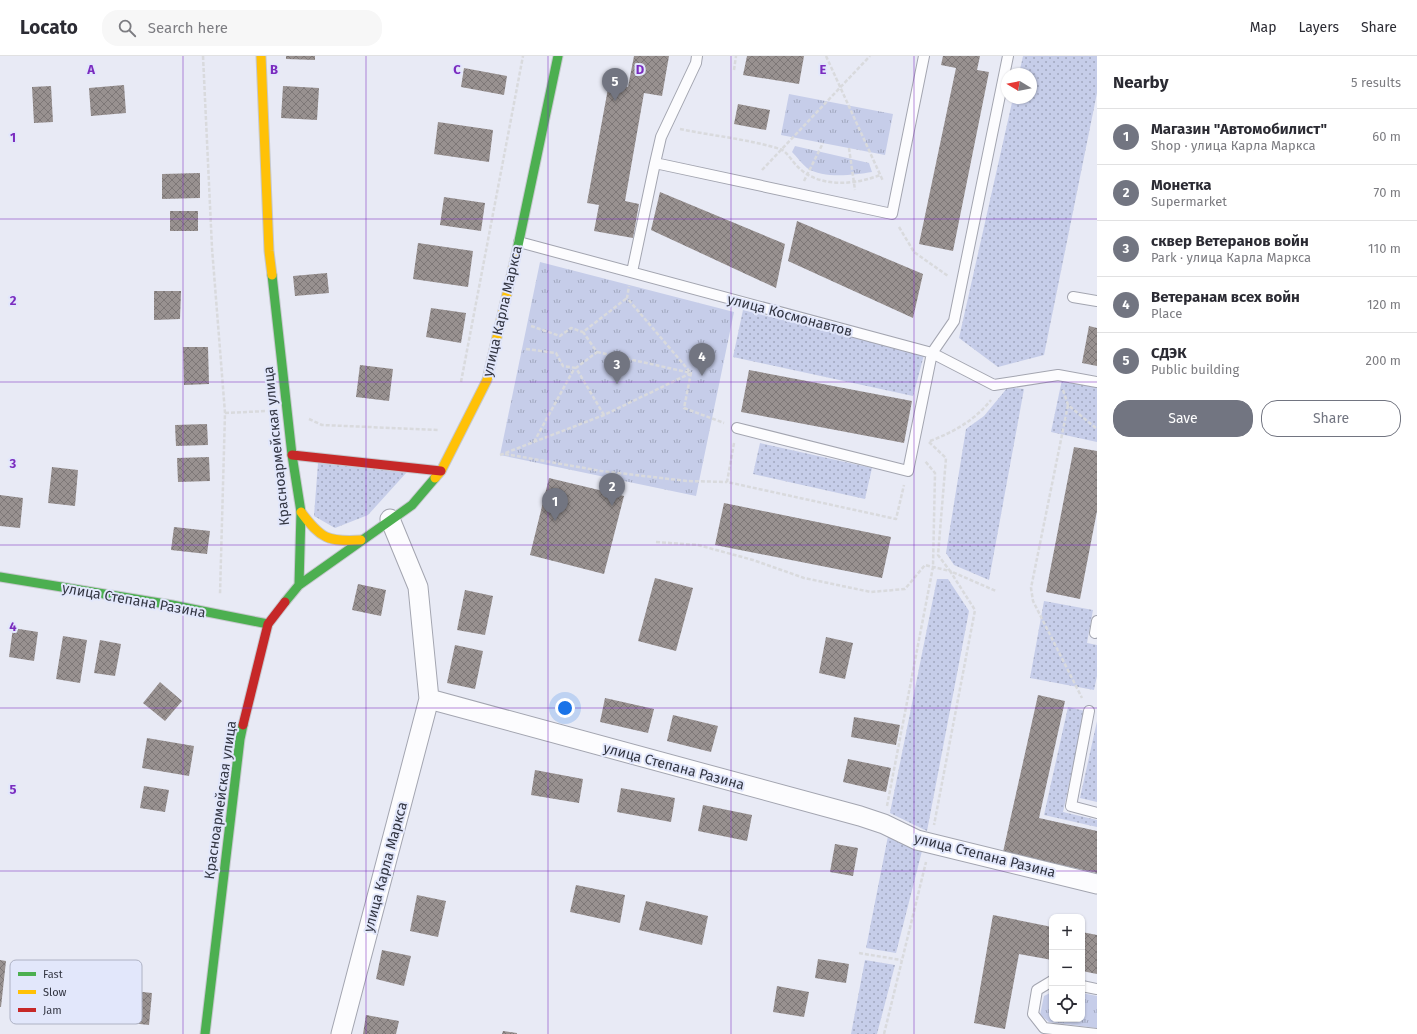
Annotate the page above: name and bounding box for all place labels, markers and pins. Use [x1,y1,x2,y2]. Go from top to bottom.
pin: 5 [602,68,628,101]
pin: 4 [689,343,715,376]
pin: 3 [604,351,630,384]
pin: 2 [599,473,625,506]
pin: 1 [542,488,568,521]

